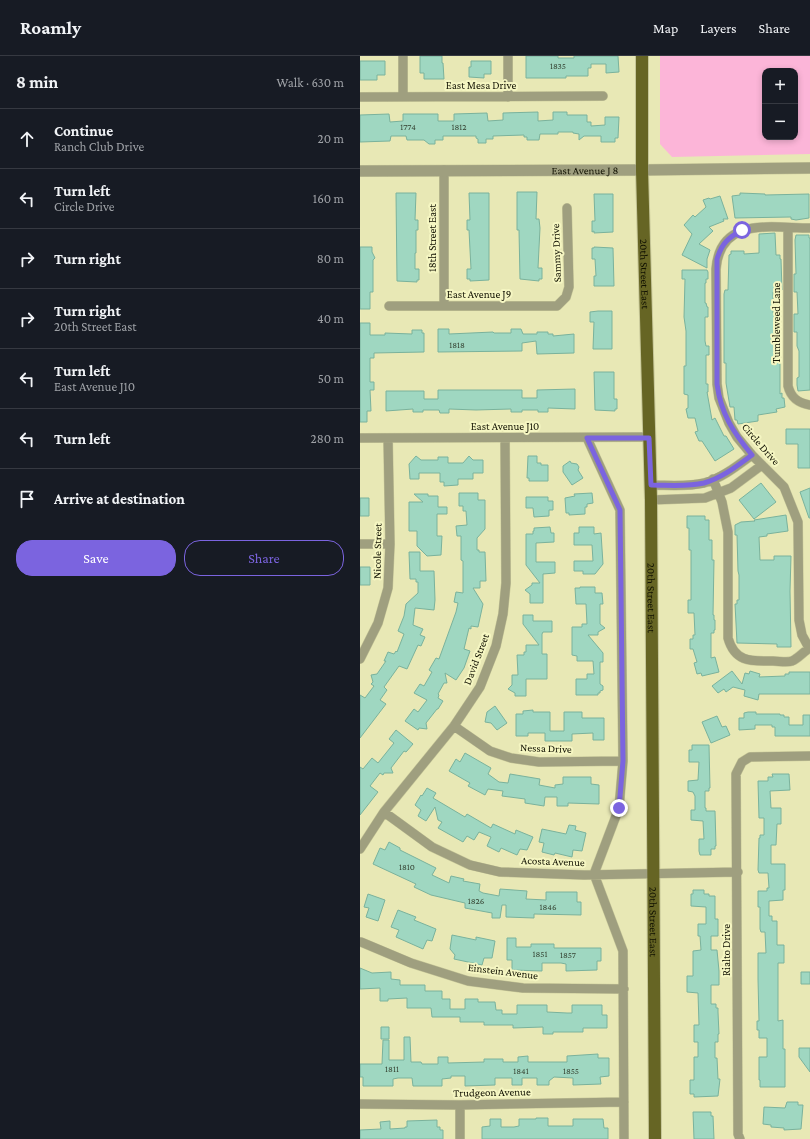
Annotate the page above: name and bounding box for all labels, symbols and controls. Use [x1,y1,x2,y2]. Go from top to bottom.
text: Roamly [20,17,81,38]
text: Map [653,20,678,36]
text: Layers [700,20,737,36]
text: Share [759,20,790,36]
house number: 1835 [550,61,566,71]
map controls [762,68,798,140]
button: + [762,68,798,104]
text: 8 min [16,73,58,92]
text: Walk · 630 m [276,75,344,90]
street label: East Mesa Drive [446,79,516,91]
button: − [762,104,798,140]
house number: 1774 [400,122,416,132]
house number: 1812 [451,122,467,132]
text: Continue [54,123,113,139]
icon: ahead [16,128,38,150]
text: 20 m [318,131,344,146]
text: Ranch Club Drive [54,139,144,154]
street label: East Avenue J 8 [551,164,619,177]
text: Turn left [54,183,110,199]
icon: left [16,188,38,210]
text: 160 m [313,191,344,206]
text: Circle Drive [54,199,115,214]
street label: 18th Street East [426,204,438,272]
route start [733,221,751,239]
street label: Sammy Drive [549,223,564,283]
street label: 20th Street East [638,239,652,310]
icon: right [16,248,38,270]
text: Turn right [54,251,121,267]
text: 80 m [317,251,344,266]
street label: Tumbleweed Lane [770,282,782,363]
street label: East Avenue J9 [447,288,511,301]
text: Turn right [54,303,121,319]
icon: right [16,308,38,330]
text: 40 m [317,311,344,326]
text: 20th Street East [54,319,137,334]
house number: 1818 [449,340,465,350]
text: Turn left [54,363,110,379]
icon: left [16,368,38,390]
text: 50 m [318,371,344,386]
text: East Avenue J10 [54,379,135,394]
street label: East Avenue J10 [471,420,539,433]
street label: Circle Drive [740,421,782,467]
icon: left [16,428,38,450]
text: Turn left [54,431,110,447]
text: 280 m [311,431,344,446]
icon: arrive [16,488,38,510]
text: Arrive at destination [54,491,185,507]
street label: Nicole Street [371,523,383,579]
button: Save [16,540,176,576]
button: Share [184,540,344,576]
street label: 20th Street East [645,563,658,633]
street label: David Street [461,631,491,686]
street label: Nessa Drive [520,741,572,755]
route end [610,799,628,817]
street label: Acosta Avenue [521,854,585,868]
house number: 1810 [399,862,415,872]
street label: 20th Street East [647,887,660,957]
house number: 1826 [468,896,485,906]
house number: 1846 [540,902,557,912]
street label: Rialto Drive [720,924,732,976]
house number: 1851 [533,949,547,959]
house number: 1857 [560,950,576,960]
street label: Einstein Avenue [467,961,539,981]
house number: 1811 [385,1064,399,1074]
house number: 1841 [513,1066,529,1076]
house number: 1855 [563,1066,579,1076]
street label: Trudgeon Avenue [453,1085,531,1100]

